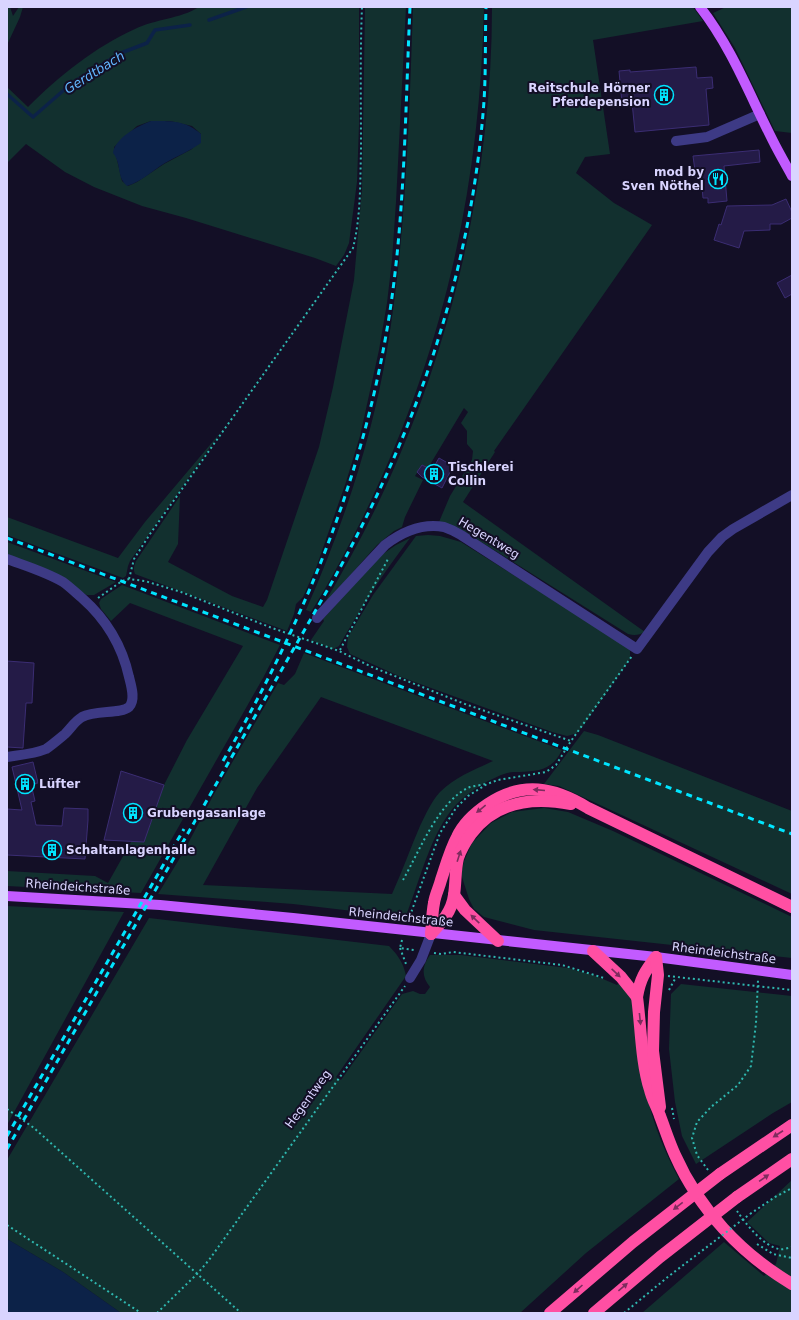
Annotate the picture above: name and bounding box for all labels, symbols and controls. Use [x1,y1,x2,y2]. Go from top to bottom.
water label: Gerdtbach [61,48,127,97]
place label: Reitschule Hörner Pferdepension [528,81,650,109]
building icon: Reitschule Hörner Pferdepension [653,84,675,106]
place label: mod by Sven Nöthel [622,165,704,193]
restaurant icon: mod by Sven Nöthel [707,168,729,190]
place label: Tischlerei Collin [448,460,514,488]
building icon: Tischlerei Collin [423,463,445,485]
street label: Hegentweg [456,514,522,562]
building icon: Lüfter [14,773,36,795]
place label: Lüfter [39,777,80,791]
one-way arrow [533,786,545,793]
building icon: Grubengasanlage [122,802,144,824]
one-way arrow [475,805,486,814]
place label: Grubengasanlage [147,806,266,820]
building icon: Schaltanlagenhalle [41,839,63,861]
place label: Schaltanlagenhalle [66,843,195,857]
one-way arrow [457,850,463,862]
street label: Rheindeichstraße [25,876,131,898]
street label: Rheindeichstraße [348,905,454,929]
one-way arrow [470,915,479,924]
street label: Rheindeichstraße [671,940,777,966]
one-way arrow [611,968,621,977]
one-way arrow [637,1013,643,1025]
street label: Hegentweg [282,1067,334,1131]
one-way arrow [773,1130,783,1138]
one-way arrow [759,1174,770,1182]
one-way arrow [672,1202,683,1210]
one-way arrow [618,1283,629,1292]
one-way arrow [573,1284,583,1293]

